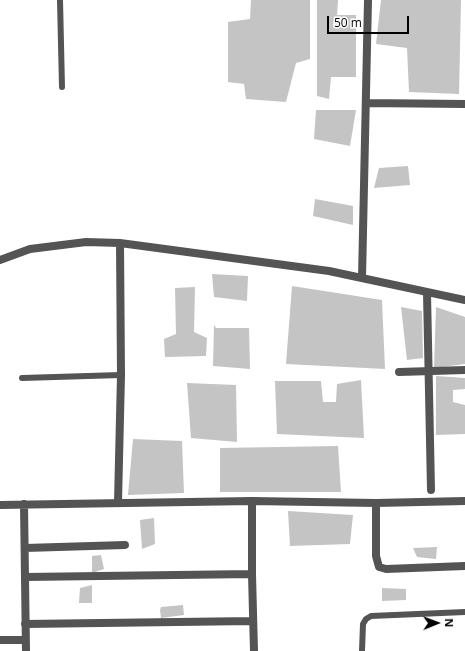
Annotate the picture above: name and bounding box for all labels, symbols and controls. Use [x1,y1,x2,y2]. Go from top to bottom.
scale bar [329,8,411,34]
text: 50 m [334,14,362,31]
north arrow [417,603,457,643]
text: N [442,618,457,627]

